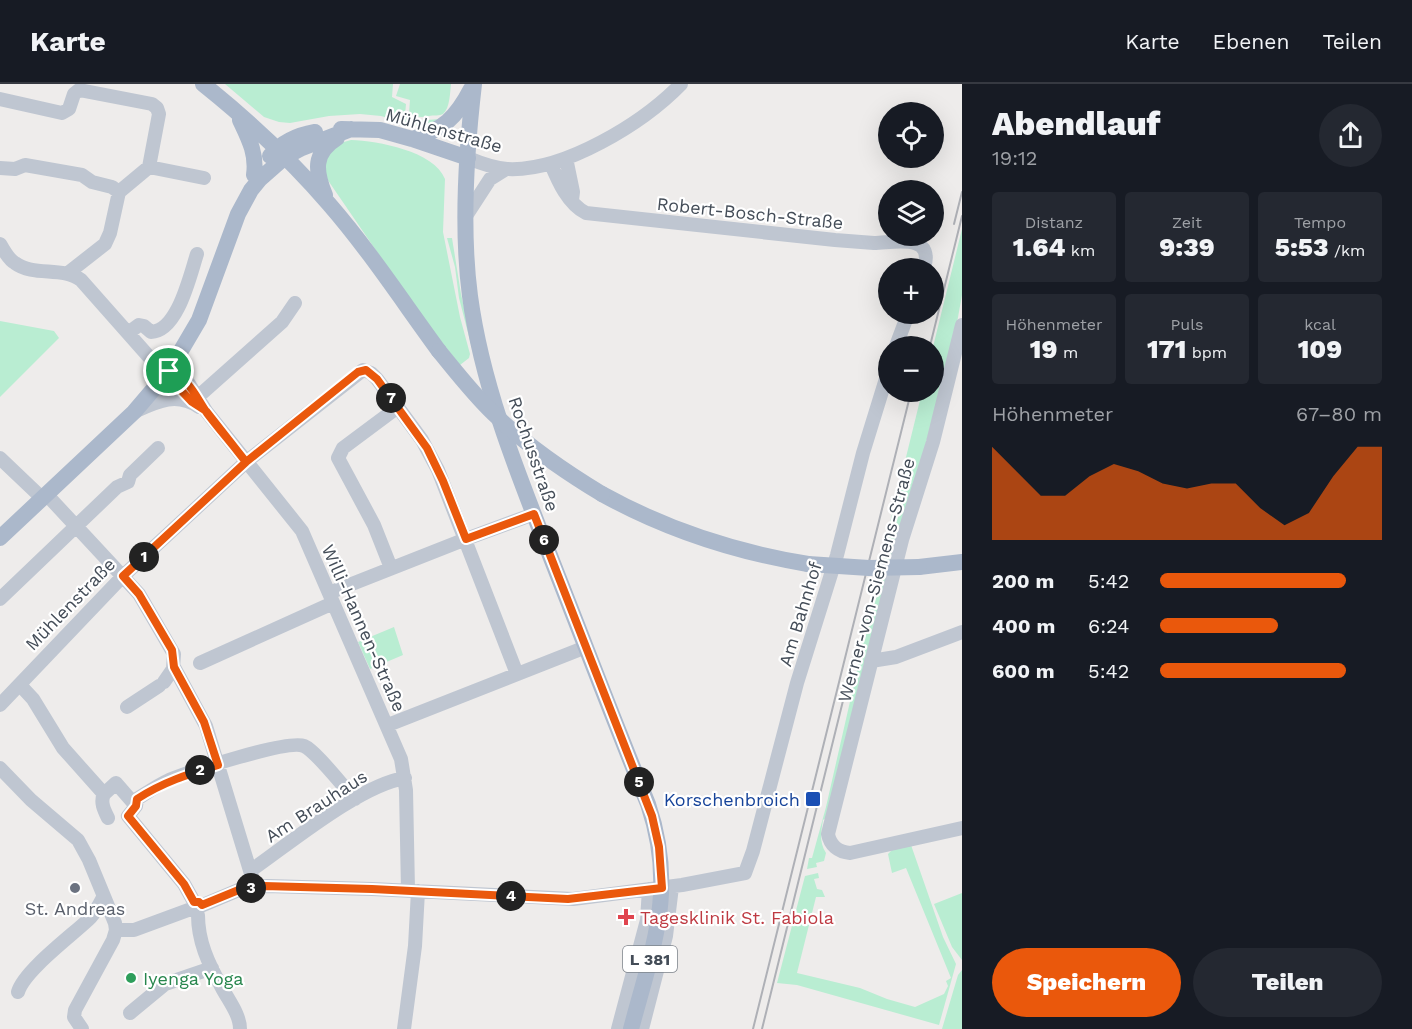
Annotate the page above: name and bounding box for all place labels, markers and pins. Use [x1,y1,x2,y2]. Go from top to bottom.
pin [143,345,194,396]
pin: 7 [376,383,406,413]
pin: 6 [529,525,559,555]
pin: 1 [129,542,159,572]
pin: 2 [185,755,215,785]
pin: 5 [624,767,654,797]
place label: Korschenbroich [664,789,800,810]
marker: Korschenbroich [804,790,822,808]
pin: 3 [236,873,266,903]
marker: St. Andreas [68,881,82,895]
pin: 4 [496,881,526,911]
place label: St. Andreas [25,898,125,919]
place label: Tagesklinik St. Fabiola [640,907,834,928]
marker: Tagesklinik St. Fabiola [617,908,635,926]
place label: Iyenga Yoga [143,968,243,989]
marker: Iyenga Yoga [124,971,138,985]

